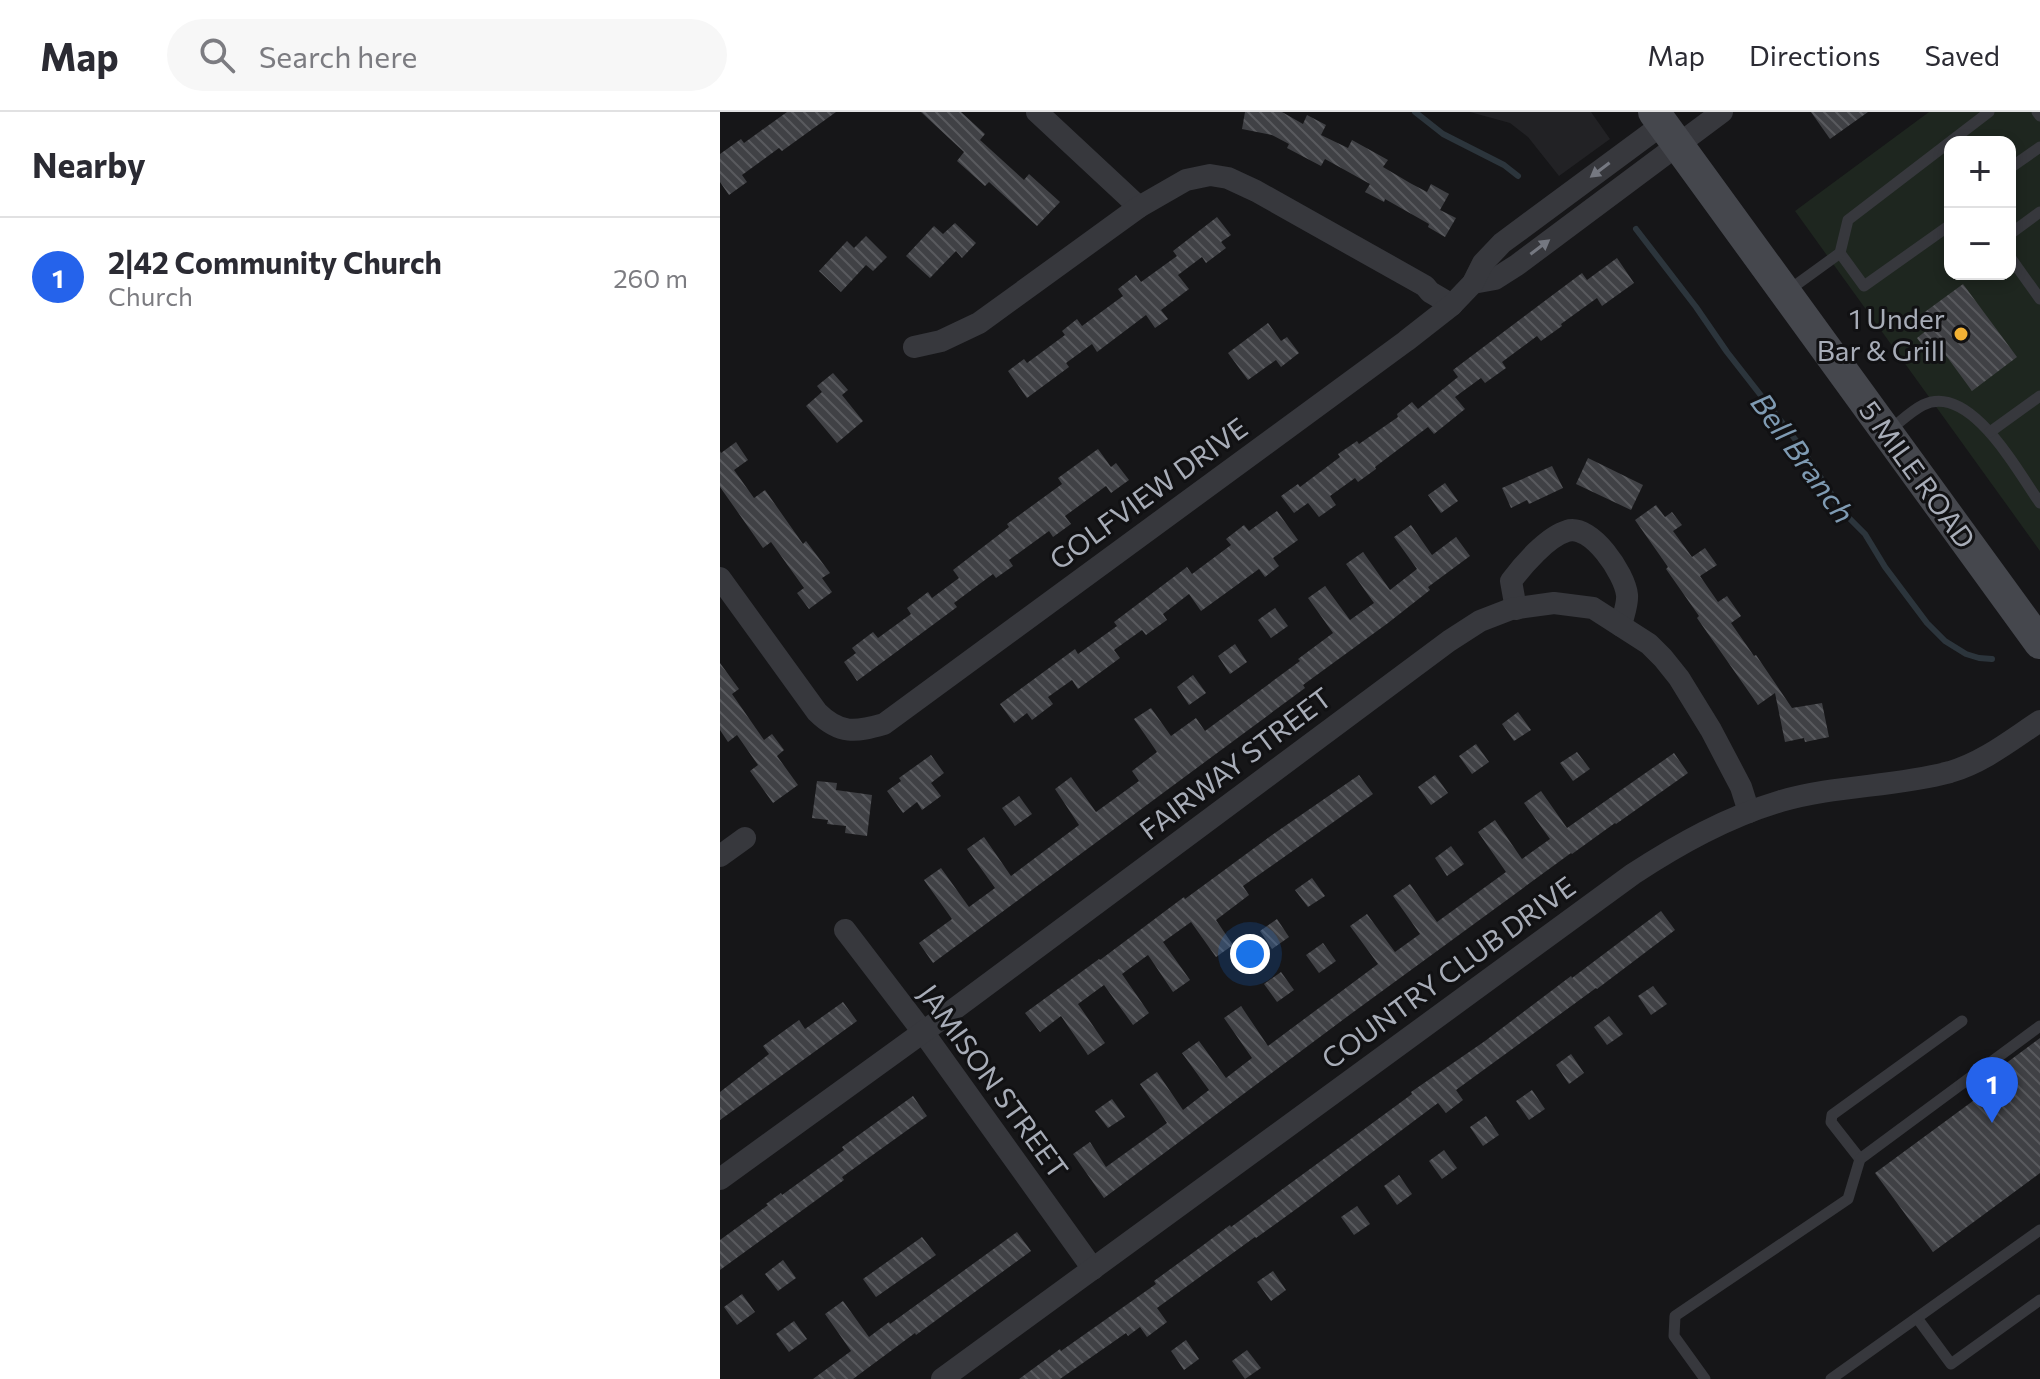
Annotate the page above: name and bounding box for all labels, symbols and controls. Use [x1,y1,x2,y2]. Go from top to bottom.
search box [167,19,727,91]
text: Map [40,32,119,79]
icon: search [195,33,239,77]
text: Search here [259,37,417,74]
text: Map [1647,38,1705,72]
text: Directions [1749,38,1880,72]
text: Saved [1924,38,2000,72]
map controls [1944,136,2016,280]
button: + [1944,136,2016,208]
text: Nearby [32,143,146,185]
one-way arrow [1590,161,1610,177]
button: − [1944,208,2016,280]
one-way arrow [1530,240,1550,256]
text: 2|42 Community Church [108,243,442,280]
text: 1 [52,262,64,293]
text: 260 m [613,262,688,293]
text: Church [108,280,193,311]
place label: 1 Under Bar & Grill [1817,301,1945,367]
marker: 1 Under Bar & Grill [1952,325,1970,343]
water label: Bell Branch [1744,385,1864,529]
street label: 5 MILE ROAD [1853,393,1983,555]
street label: GOLFVIEW DRIVE [1042,410,1254,576]
street label: FAIRWAY STREET [1132,680,1338,846]
street label: COUNTRY CLUB DRIVE [1315,869,1581,1075]
your location [1230,934,1270,974]
street label: JAMISON STREET [912,977,1076,1185]
pin: 1 [1966,1057,2018,1123]

